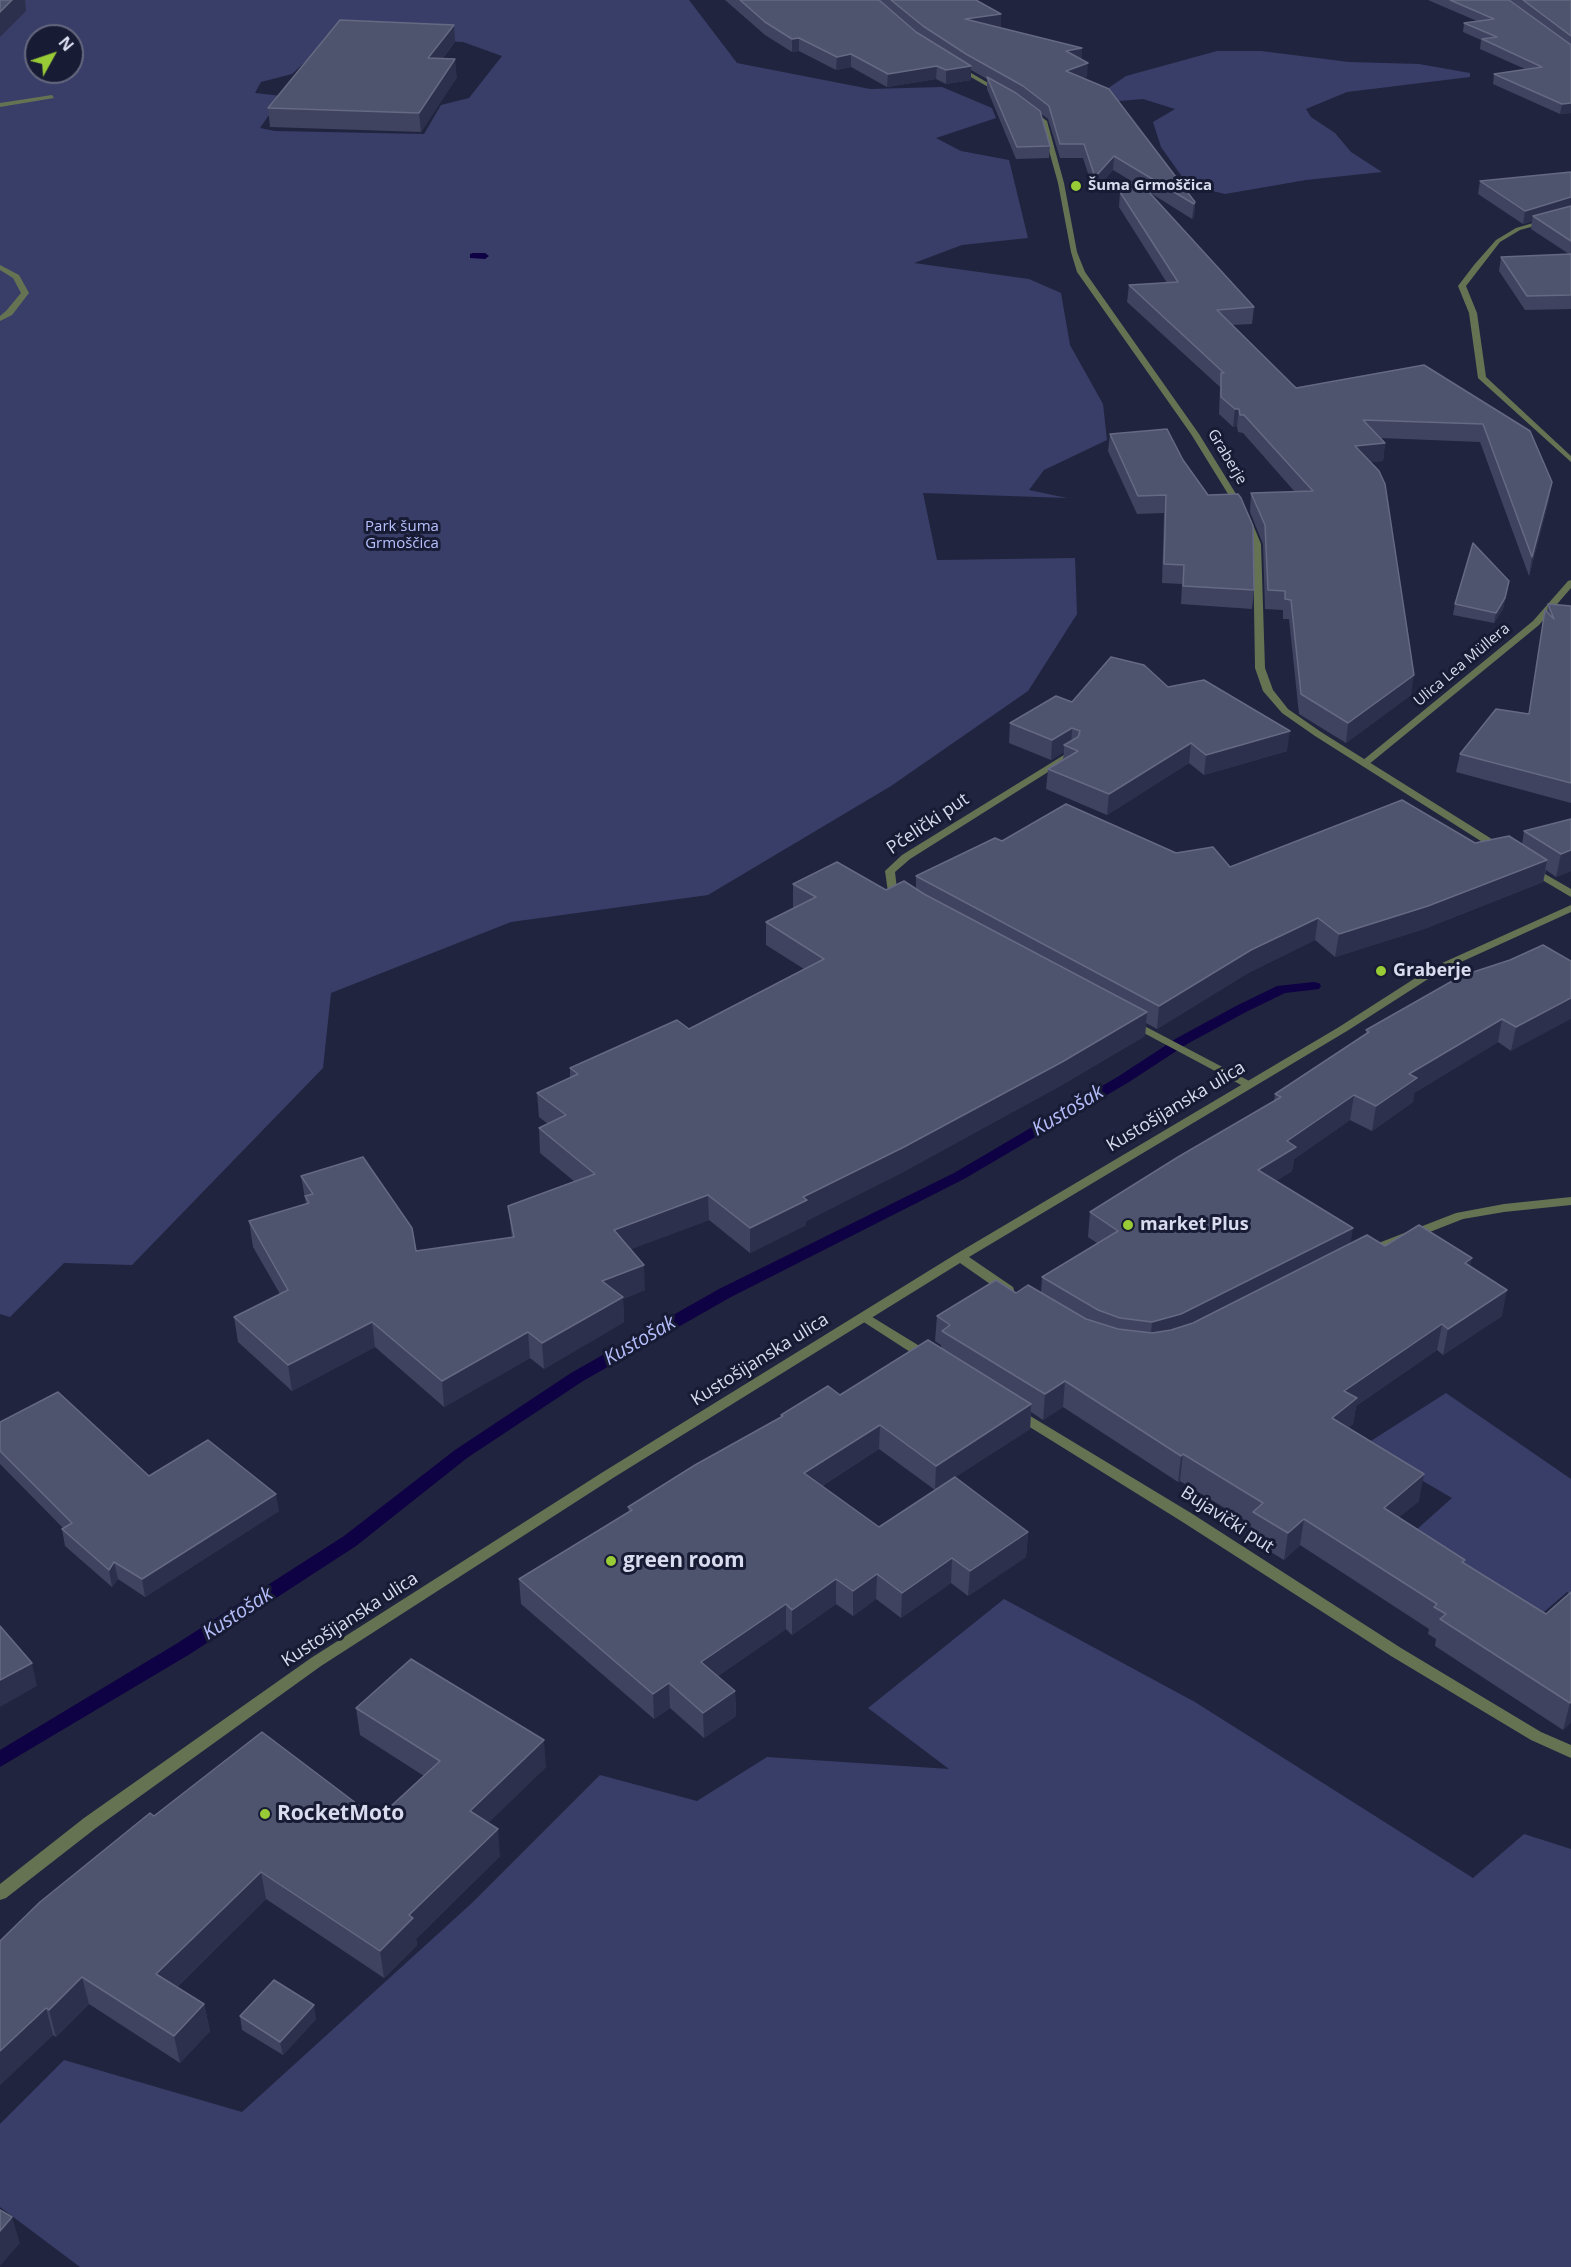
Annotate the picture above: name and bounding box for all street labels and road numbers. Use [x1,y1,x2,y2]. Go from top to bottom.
street label: Graberje [1203,426,1251,488]
street label: Ulica Lea Müllera [1410,620,1514,710]
street label: Pčelički put [883,789,973,859]
street label: Kustošijanska ulica [1103,1057,1249,1157]
street label: Kustošijanska ulica [687,1309,833,1411]
street label: Bujavički put [1176,1482,1278,1558]
street label: Kustošijanska ulica [278,1568,422,1672]

